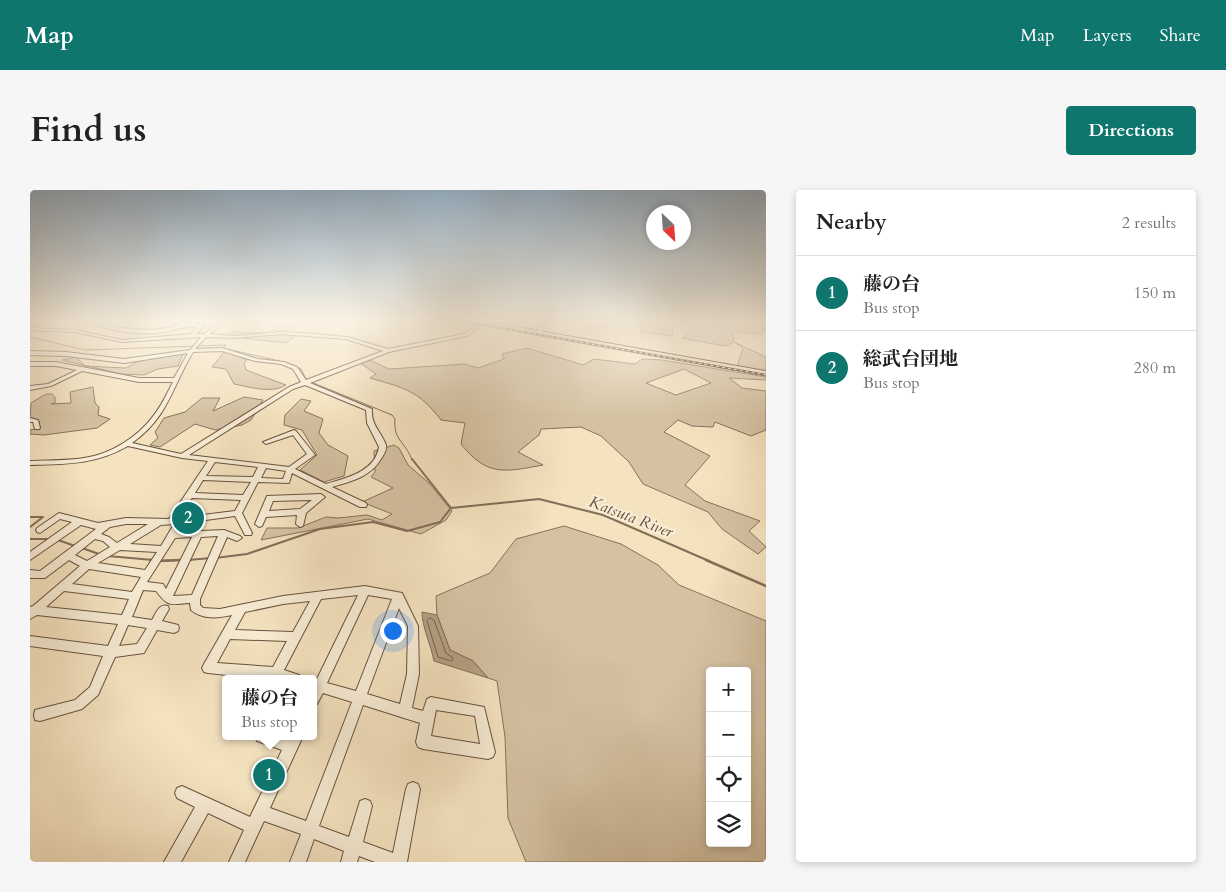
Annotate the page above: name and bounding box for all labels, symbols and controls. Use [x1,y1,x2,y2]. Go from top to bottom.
text: Map [25,19,74,52]
text: Map [1020,23,1055,48]
text: Layers [1083,23,1132,48]
text: Share [1160,23,1201,48]
text: Find us [30,106,146,154]
button: Directions [1066,106,1196,155]
north arrow [646,205,691,250]
text: Nearby [816,208,887,237]
text: 2 results [1122,212,1176,234]
text: 藤の台 [863,271,920,297]
text: 1 [828,282,836,304]
text: 150 m [1134,282,1176,304]
text: Bus stop [863,297,920,319]
text: 総武台団地 [863,346,958,372]
text: 2 [828,357,836,379]
text: 280 m [1134,357,1176,379]
text: Bus stop [863,372,920,394]
water label: Katsuta River [586,491,677,543]
pin: 2 [172,499,204,537]
your location [380,618,406,644]
map controls [706,667,751,847]
button: + [706,667,751,712]
popup [222,675,317,740]
text: 藤の台 [241,685,298,711]
text: Bus stop [241,711,298,733]
button: − [706,712,751,757]
pin: 1 [253,756,285,794]
button: locate [706,757,751,802]
button: layers [706,802,751,847]

